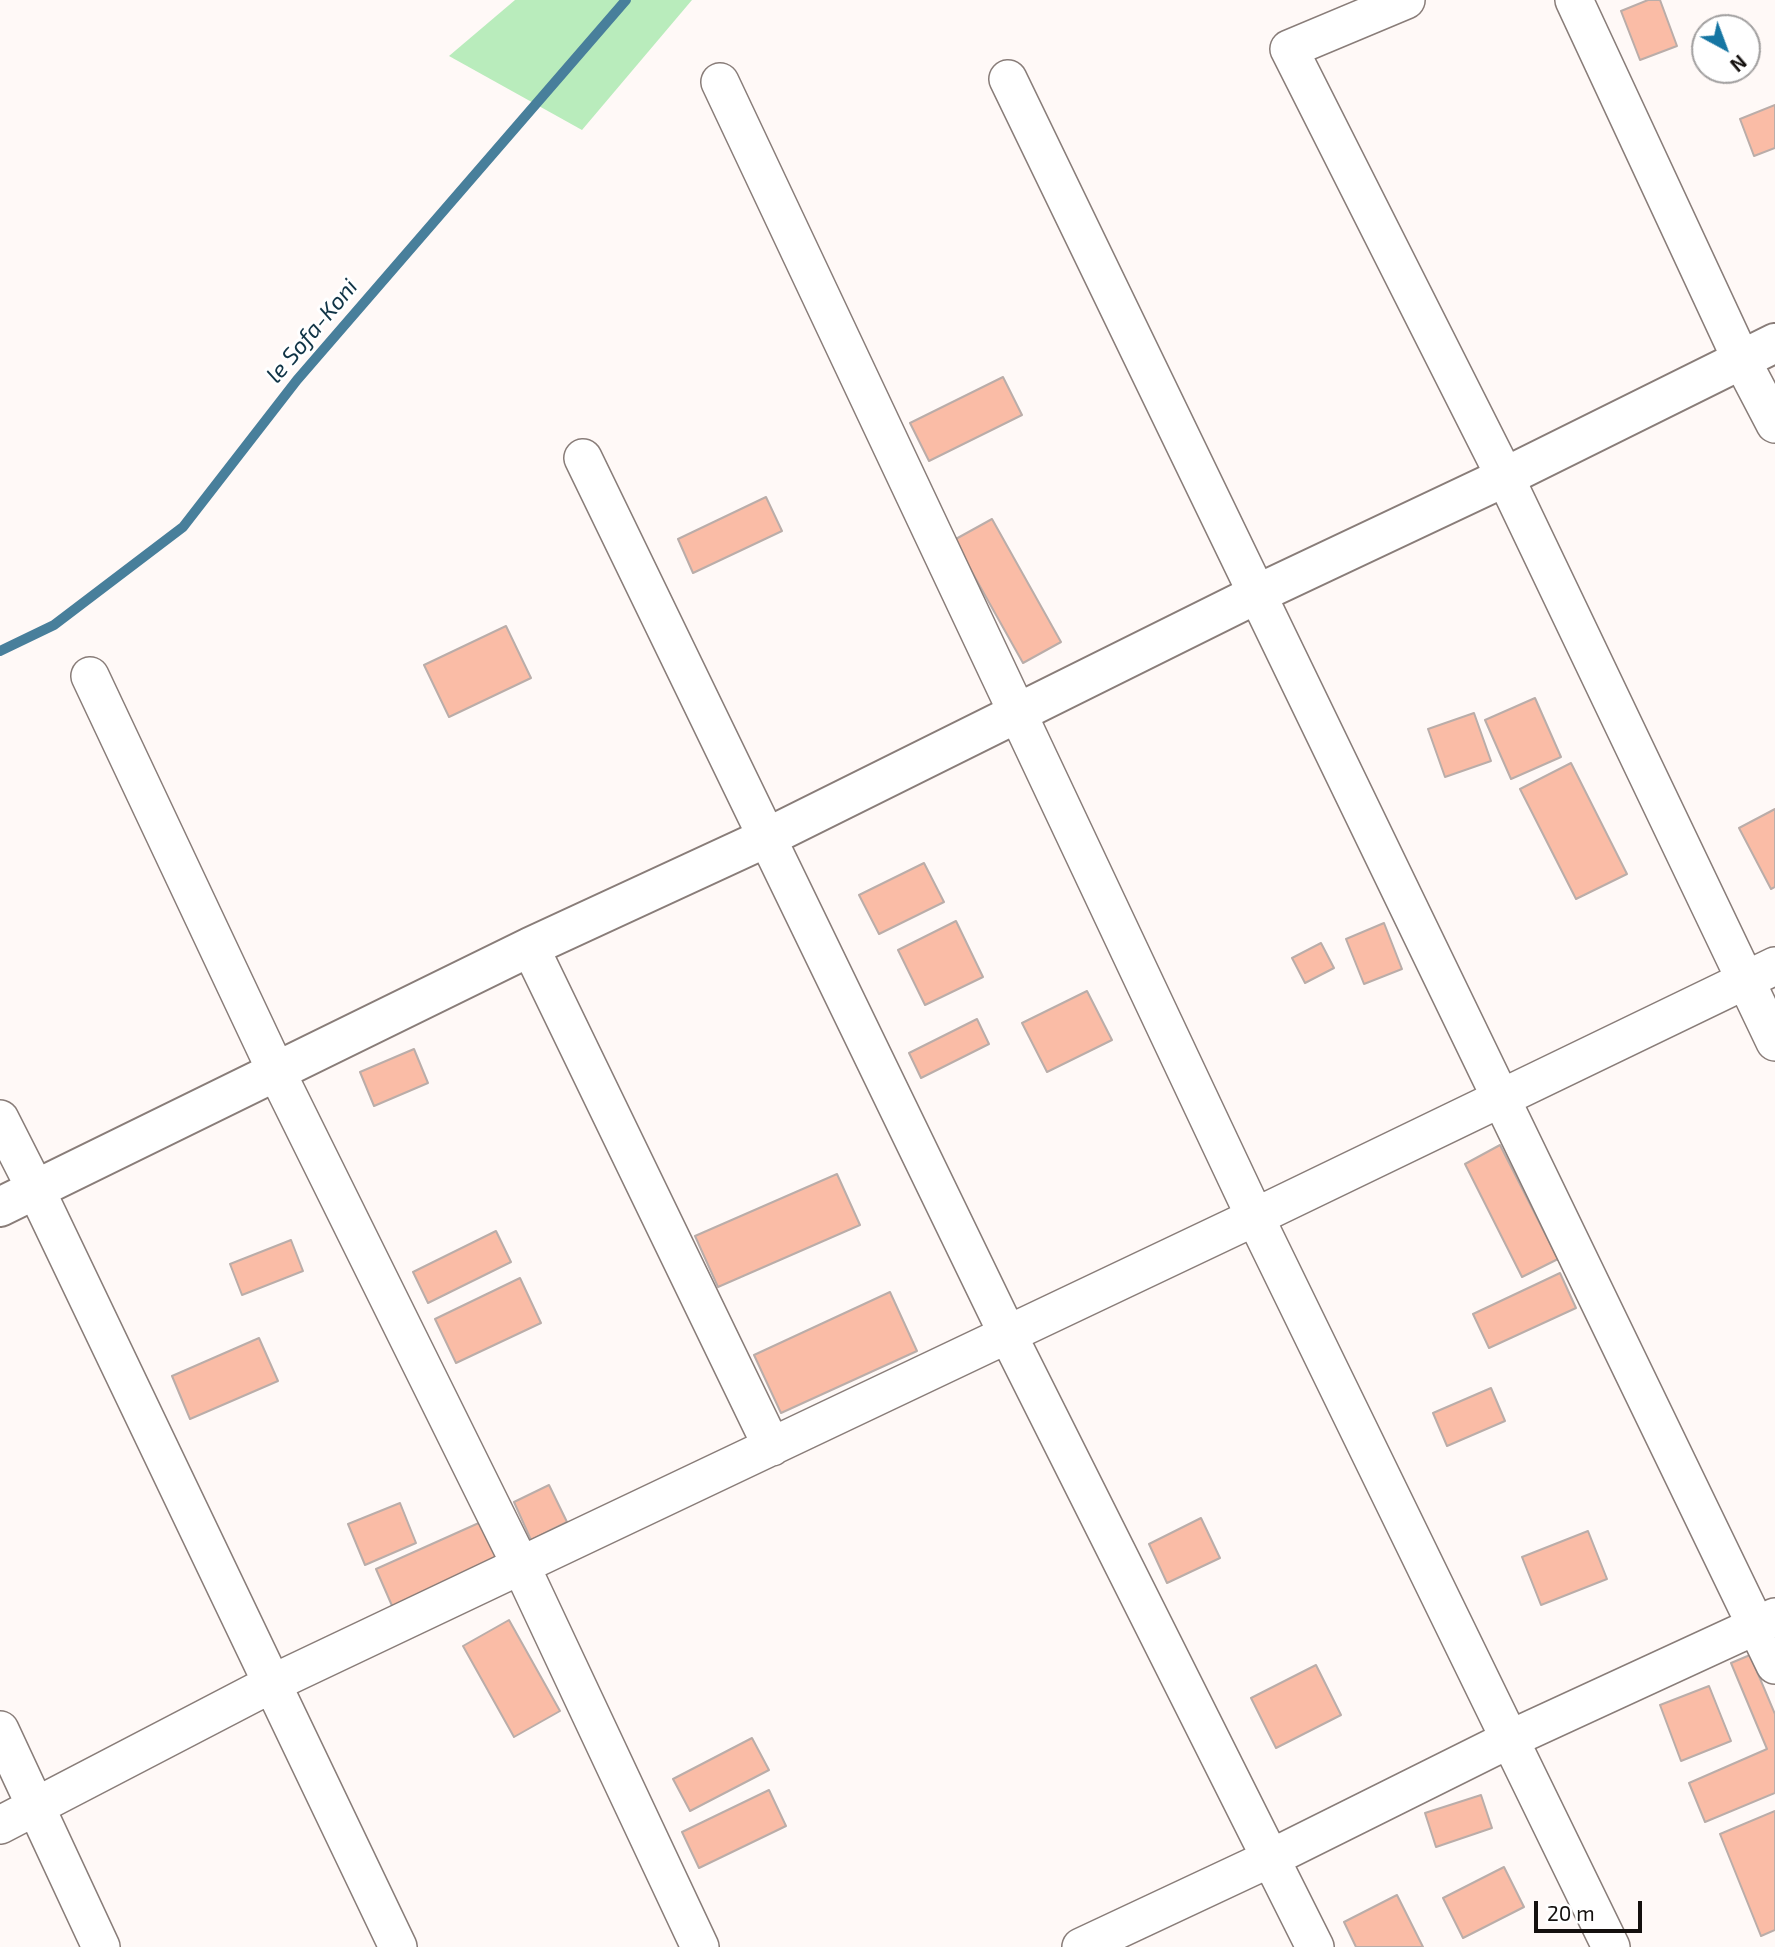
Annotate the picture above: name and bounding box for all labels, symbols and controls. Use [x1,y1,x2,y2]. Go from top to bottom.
north arrow [1691,14,1761,84]
text: N [1726,51,1752,77]
water label: le Sofa-Koni [261,273,363,389]
scale bar [1537,1888,1646,1932]
text: 20 m [1547,1900,1595,1925]

